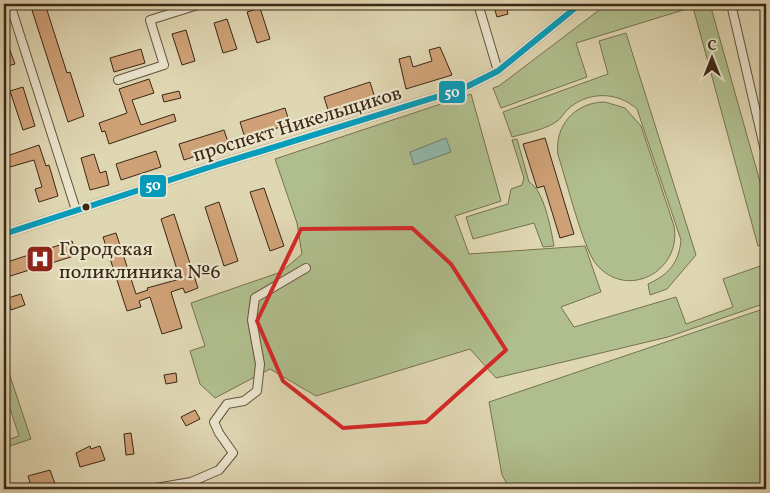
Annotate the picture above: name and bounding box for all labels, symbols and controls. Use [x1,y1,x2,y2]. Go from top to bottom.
north arrow [688,32,738,82]
text: С [707,37,717,56]
street label: проспект Никельщиков [190,80,405,170]
line badge: 50 [438,80,466,104]
text: 50 [444,84,460,103]
line badge: 50 [139,174,167,198]
text: 50 [145,177,161,196]
unlabelled marker [81,202,91,212]
place label: Городская поликлиника №6 [59,236,221,287]
hospital icon: Городская поликлиника №6 [25,244,55,274]

